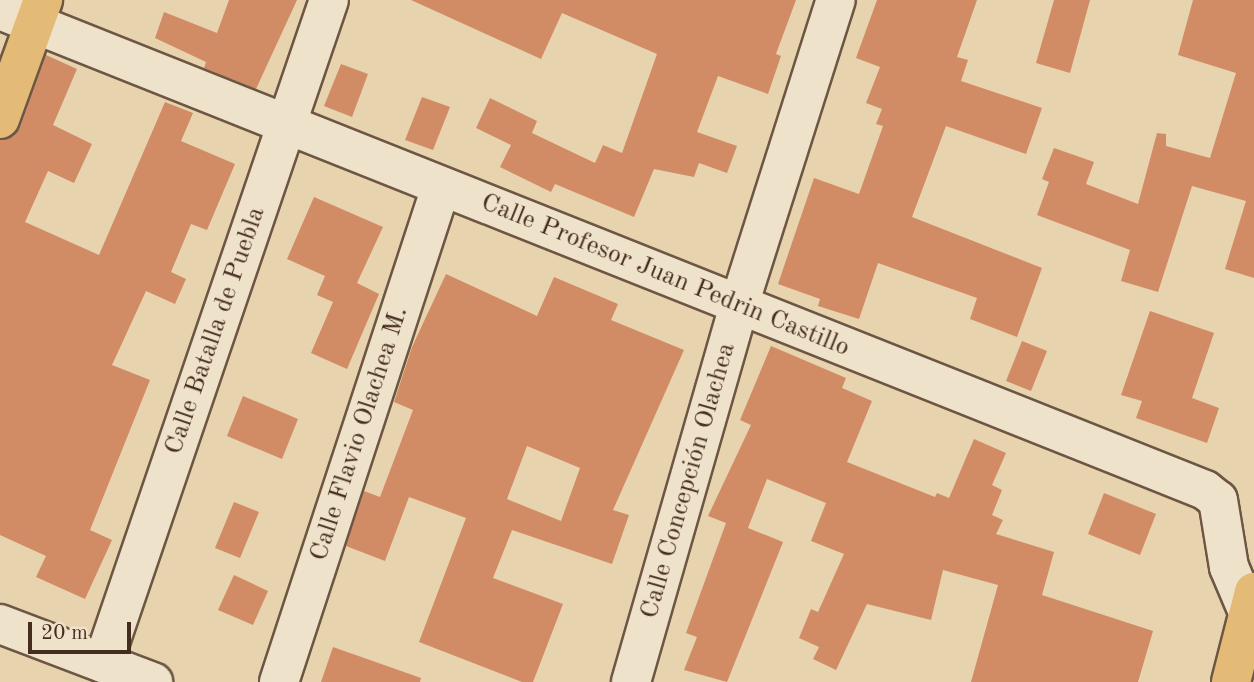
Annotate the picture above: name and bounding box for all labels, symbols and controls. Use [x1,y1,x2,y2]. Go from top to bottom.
street label: Calle Profesor Juan Pedrin Castillo [476,188,854,364]
street label: Calle Batalla de Puebla [159,203,273,459]
street label: Calle Flavio Olachea M. [304,303,416,565]
street label: Calle Concepción Olachea [635,339,743,623]
scale bar [32,608,135,652]
text: 20 m [41,623,88,644]

